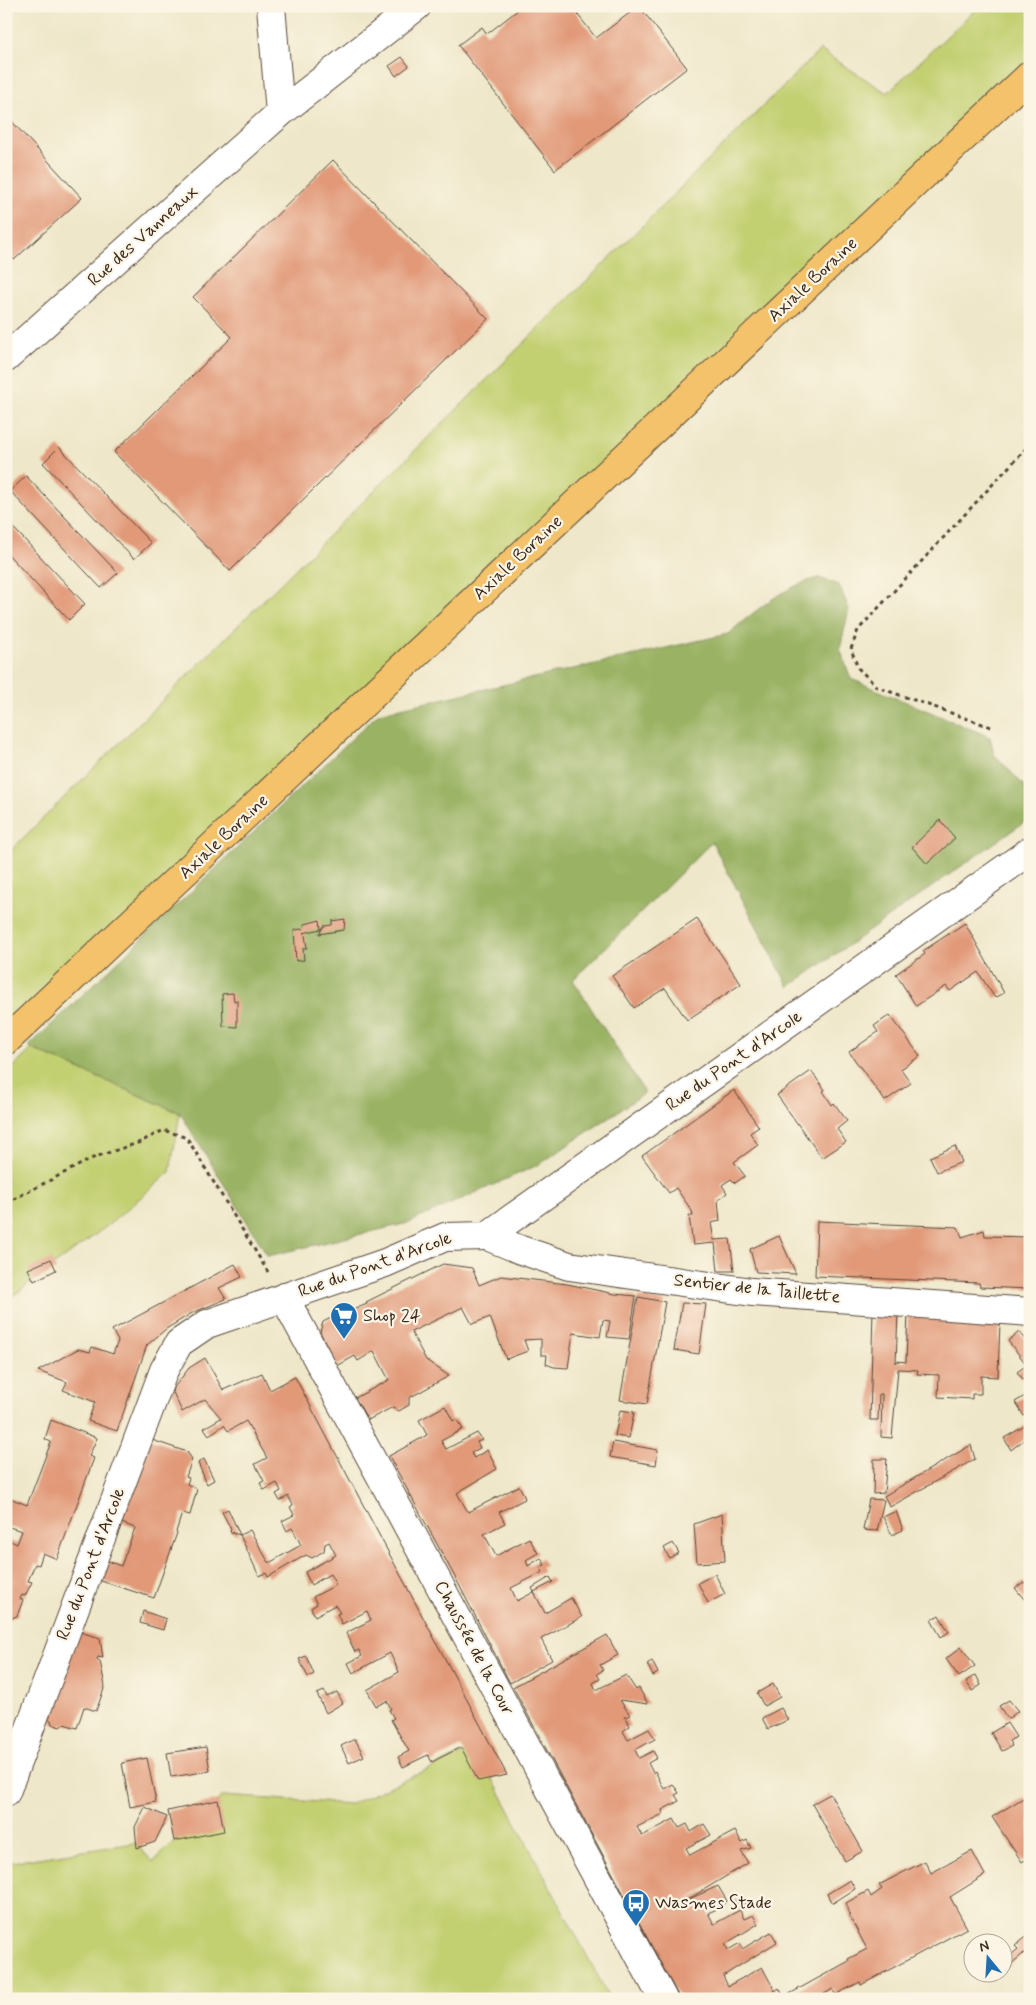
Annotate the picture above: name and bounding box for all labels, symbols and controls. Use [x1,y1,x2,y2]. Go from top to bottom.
street label: Rue des Vanneaux [83,180,203,292]
street label: Axiale Boraine [763,232,863,328]
street label: Axiale Boraine [468,510,568,606]
street label: Axiale Boraine [174,789,274,885]
street label: Rue du Pont d'Arcole [661,1005,807,1117]
street label: Rue du Pont d'Arcole [295,1226,455,1304]
street label: Sentier de la Taillette [673,1268,842,1310]
supermarket icon: Shop 24 [329,1301,359,1340]
place label: Shop 24 [363,1304,421,1328]
street label: Rue du Pont d'Arcole [51,1484,131,1644]
street label: Chaussée de la Cour [428,1577,520,1720]
bus stop icon: Wasmes Stade [621,1888,651,1927]
place label: Wasmes Stade [655,1891,772,1915]
north arrow [964,1932,1014,1982]
text: N [977,1937,992,1957]

